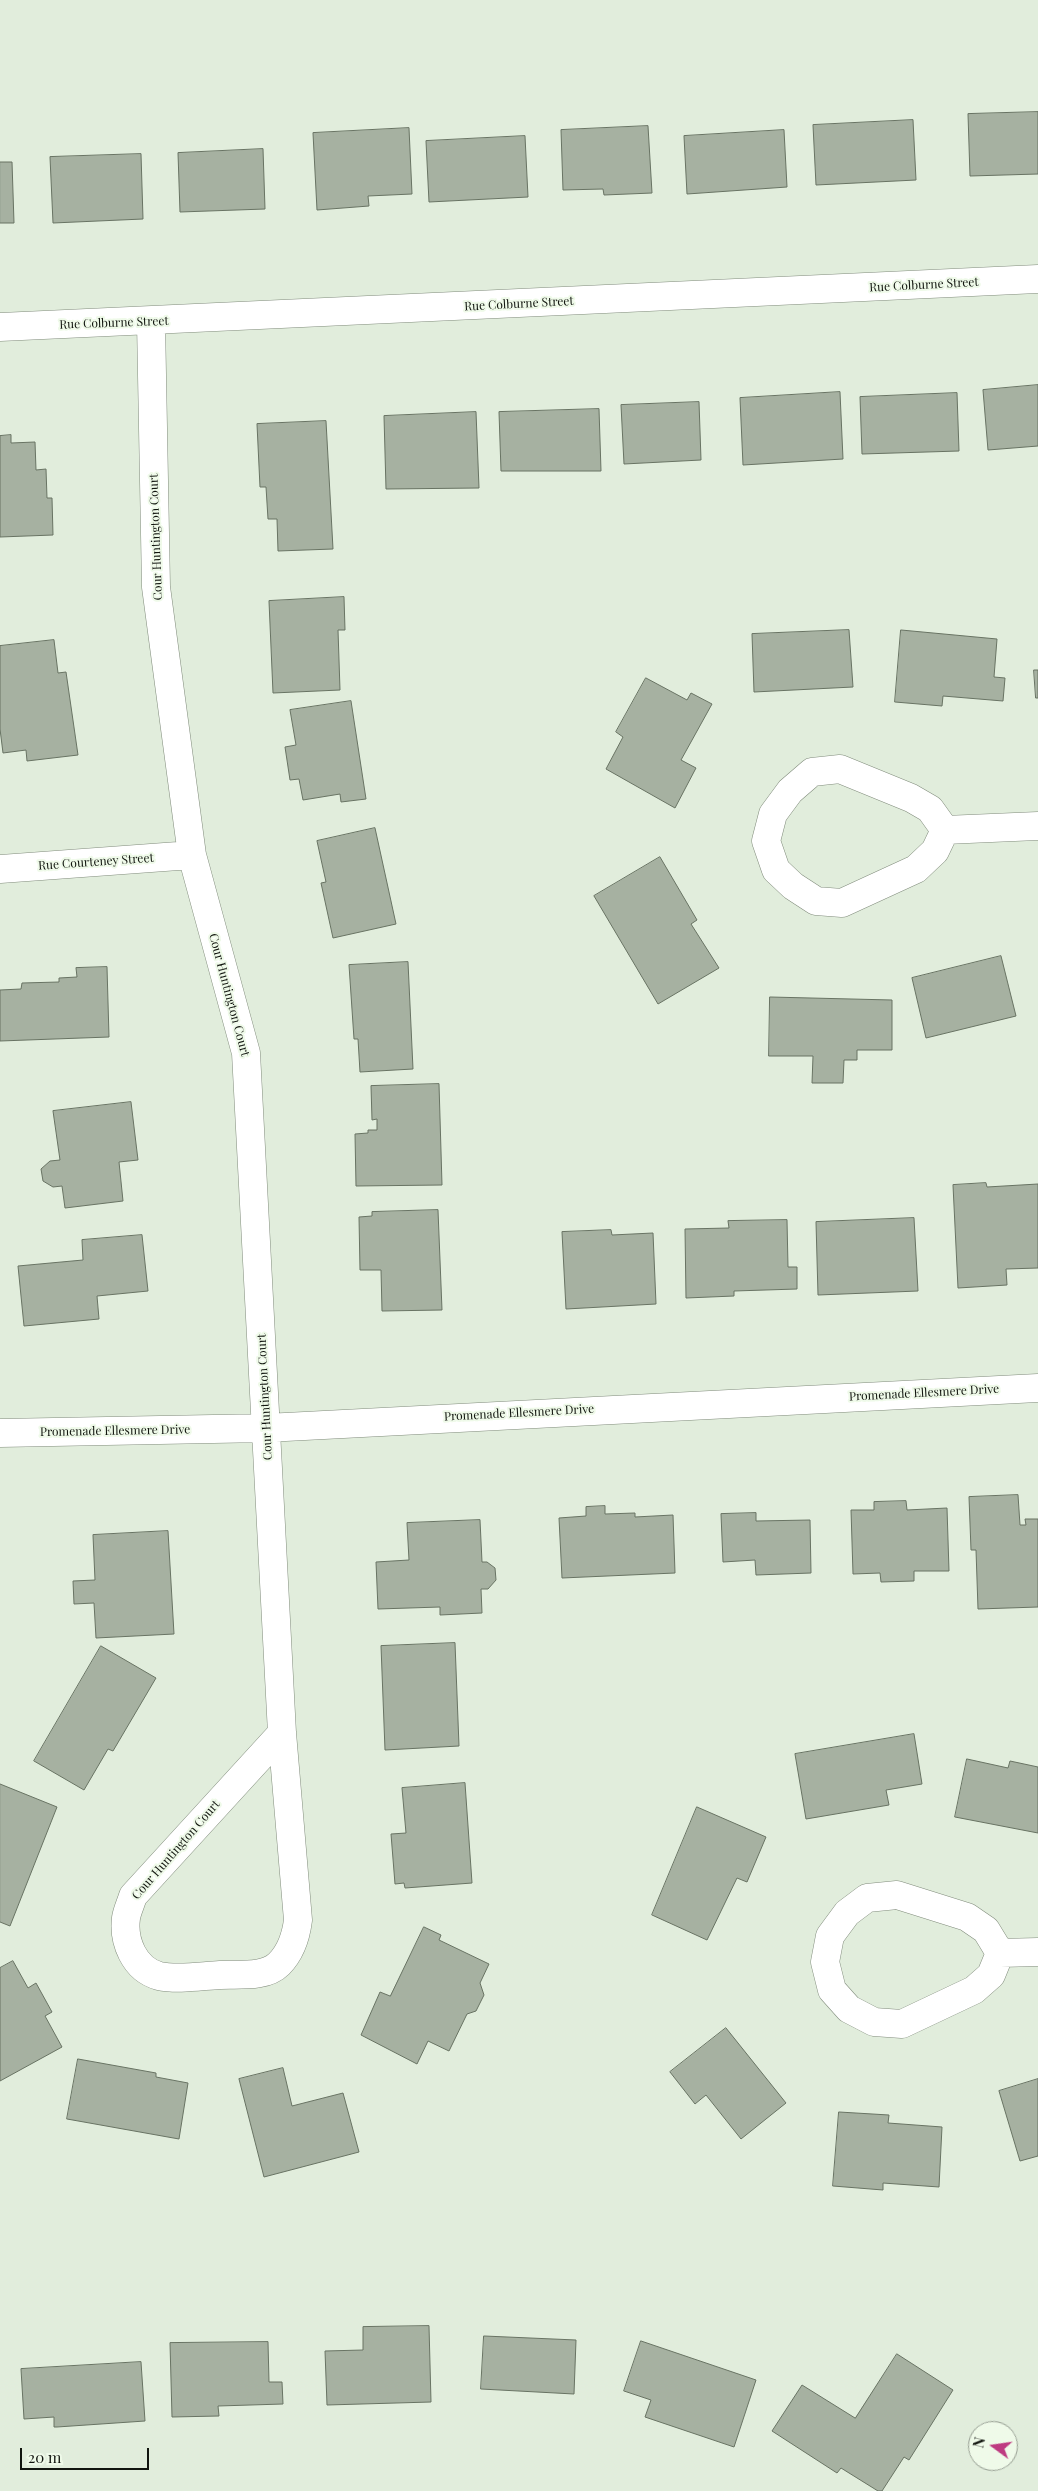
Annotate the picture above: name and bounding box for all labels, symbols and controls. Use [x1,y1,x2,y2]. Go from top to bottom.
street label: Rue Colburne Street [869,275,979,295]
street label: Rue Colburne Street [464,294,574,314]
street label: Rue Colburne Street [59,314,169,332]
street label: Cour Huntington Court [147,473,165,601]
street label: Rue Courteney Street [38,851,154,873]
street label: Cour Huntington Court [206,932,252,1058]
street label: Cour Huntington Court [254,1333,276,1461]
street label: Promenade Ellesmere Drive [849,1382,999,1404]
street label: Promenade Ellesmere Drive [444,1402,594,1424]
street label: Promenade Ellesmere Drive [40,1422,190,1440]
street label: Cour Huntington Court [129,1797,223,1903]
north arrow [968,2421,1018,2471]
text: N [968,2435,989,2450]
scale bar [22,2438,151,2470]
text: 20 m [28,2447,61,2467]

